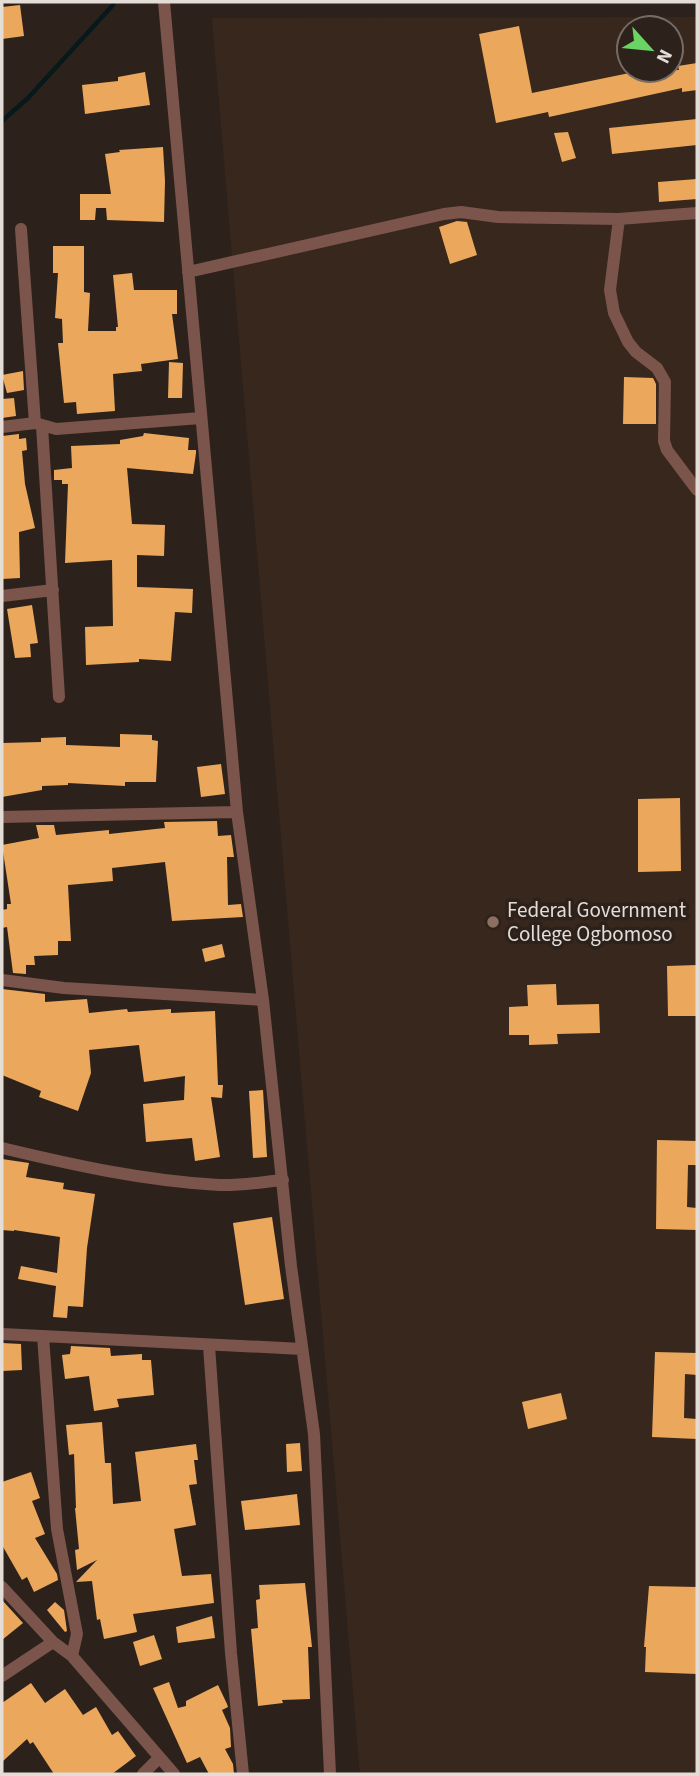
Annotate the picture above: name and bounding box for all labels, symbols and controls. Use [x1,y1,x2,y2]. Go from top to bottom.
north arrow [615,14,685,84]
text: N [649,44,679,68]
place label: Federal Government College Ogbomoso [507,895,686,949]
marker: Federal Government College Ogbomoso [485,914,501,930]

